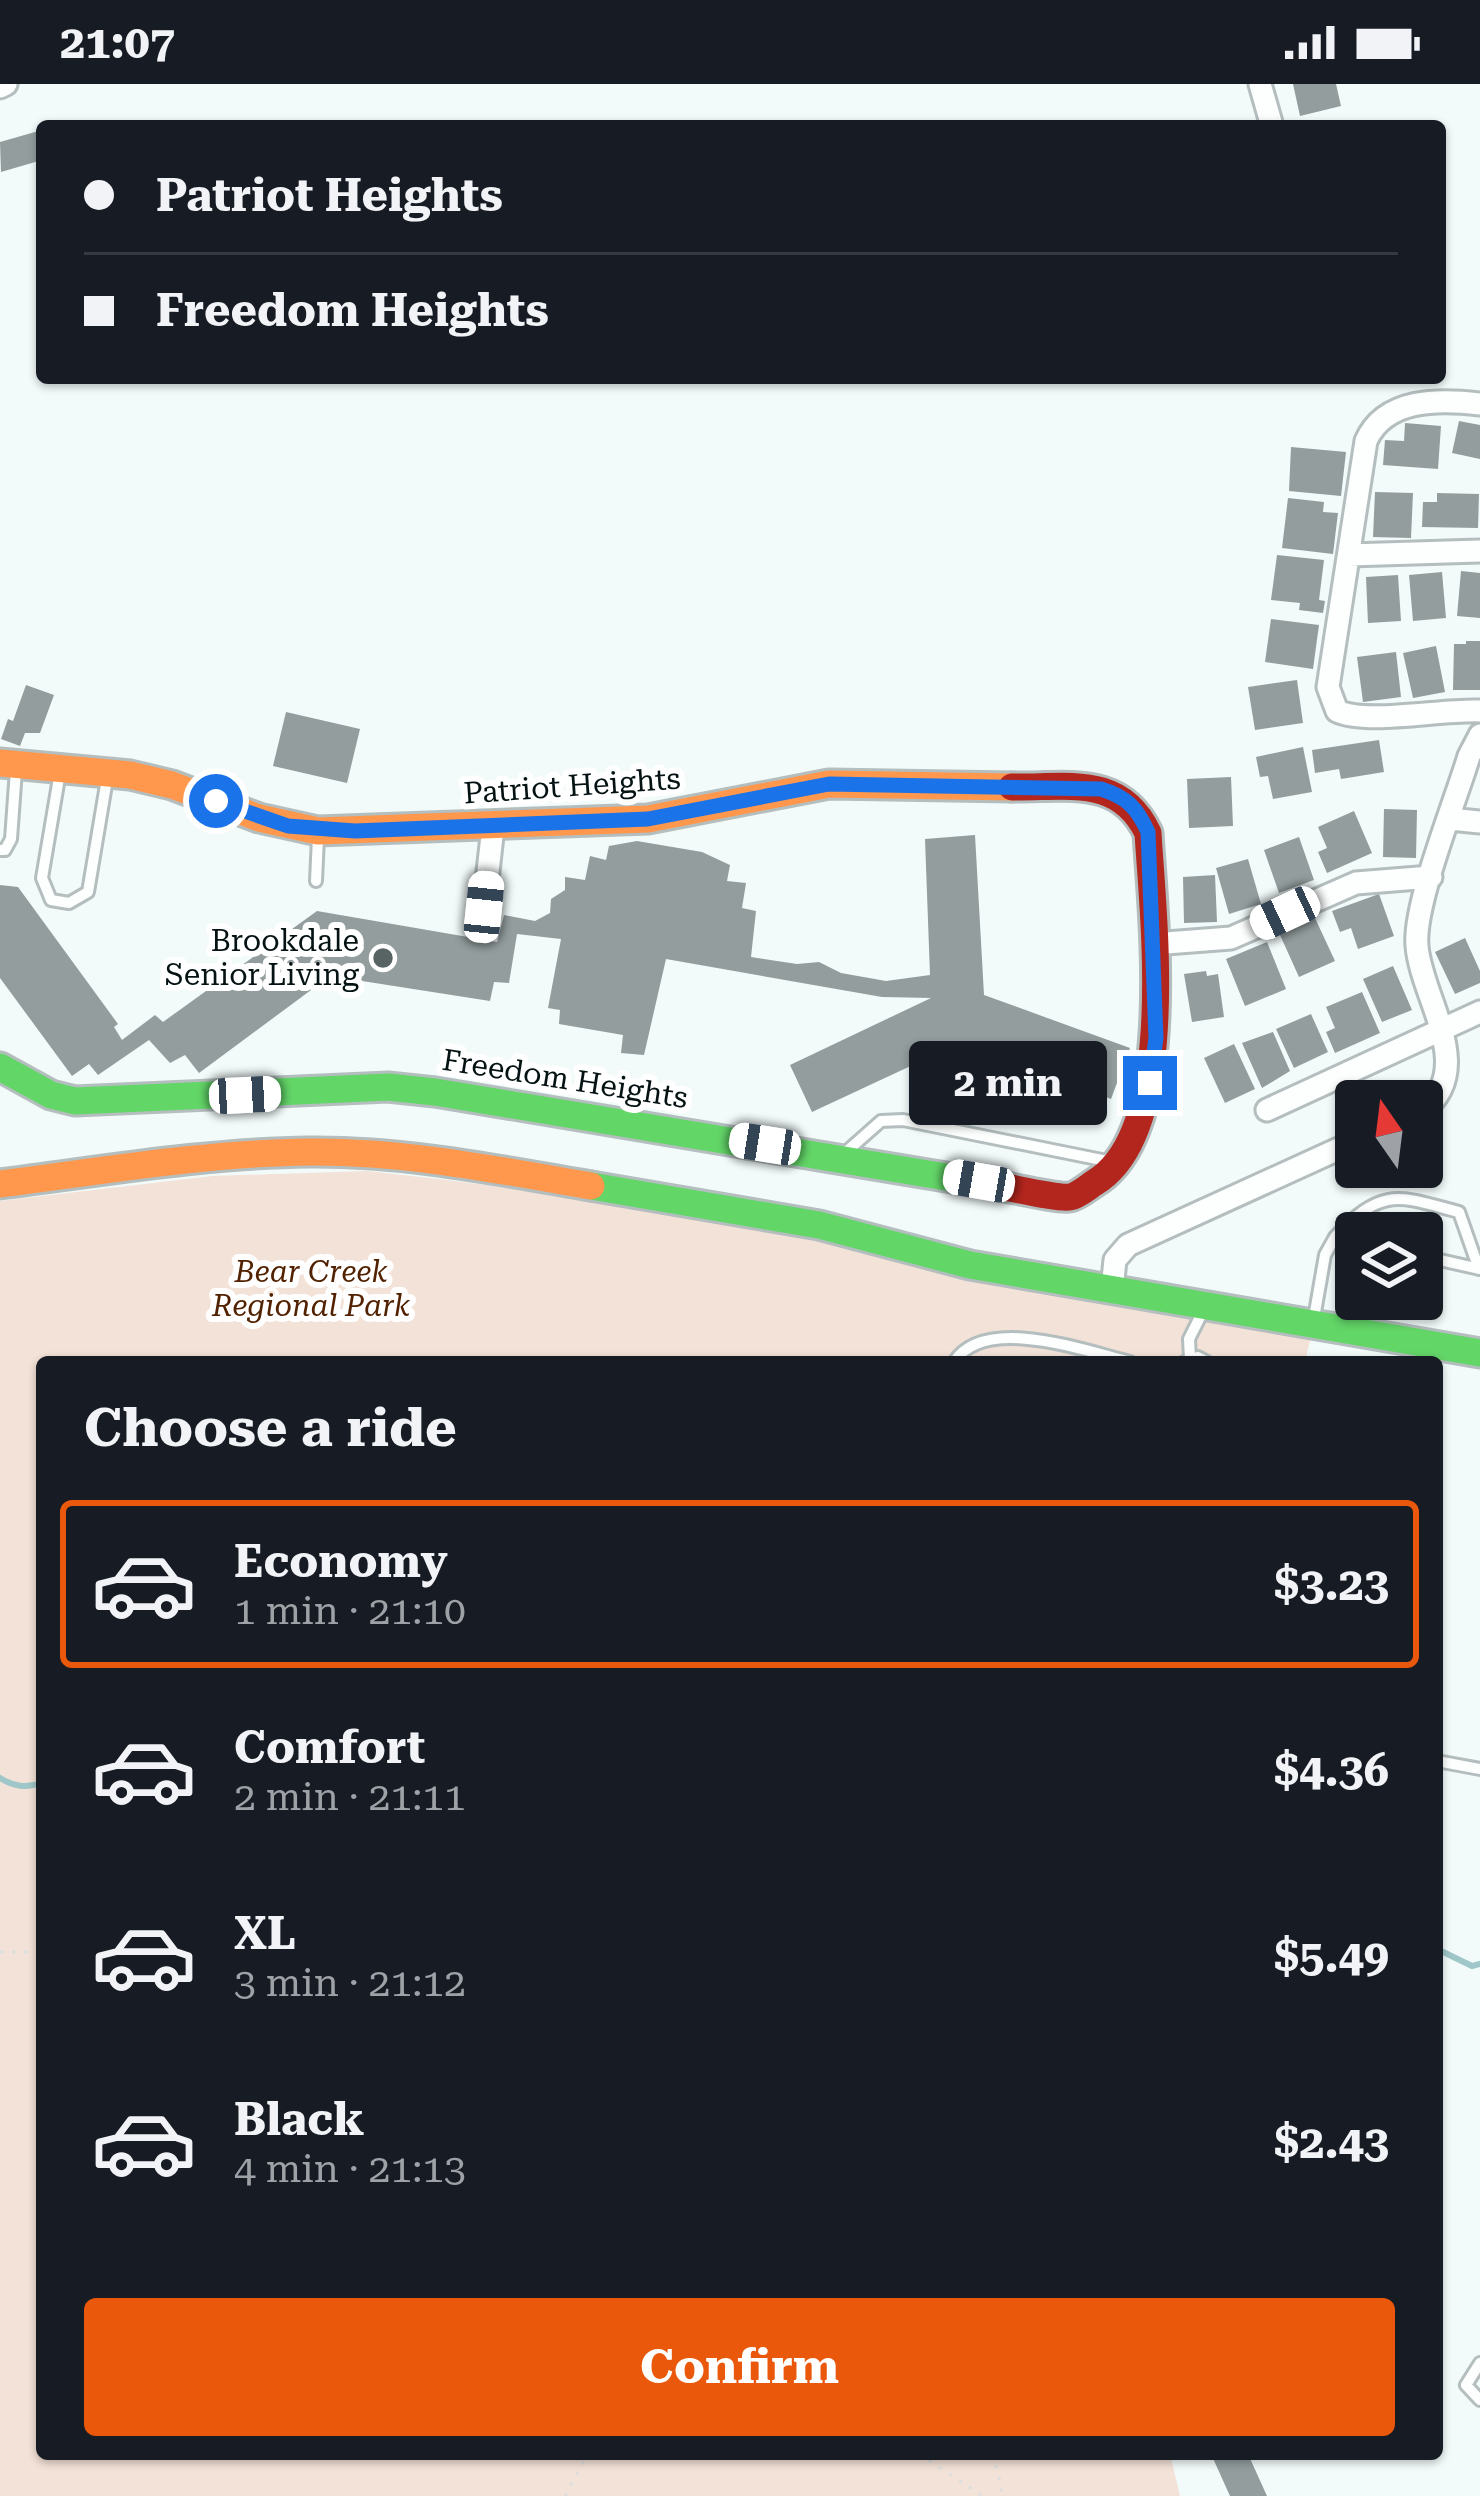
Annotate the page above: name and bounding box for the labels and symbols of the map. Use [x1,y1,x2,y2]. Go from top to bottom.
street label: Patriot Heights [462,760,682,811]
route start [189,774,243,828]
car [462,869,506,945]
car [1245,881,1325,945]
place label: Brookdale Senior Living [165,923,359,992]
marker: Brookdale Senior Living [370,945,396,971]
callout: 2 min [910,1041,1108,1125]
street label: Freedom Heights [440,1042,690,1115]
route end [1123,1056,1177,1110]
car [208,1075,282,1115]
north arrow [1335,1080,1443,1188]
car [727,1121,803,1167]
car [940,1157,1018,1205]
park label: Bear Creek Regional Park [211,1254,411,1323]

